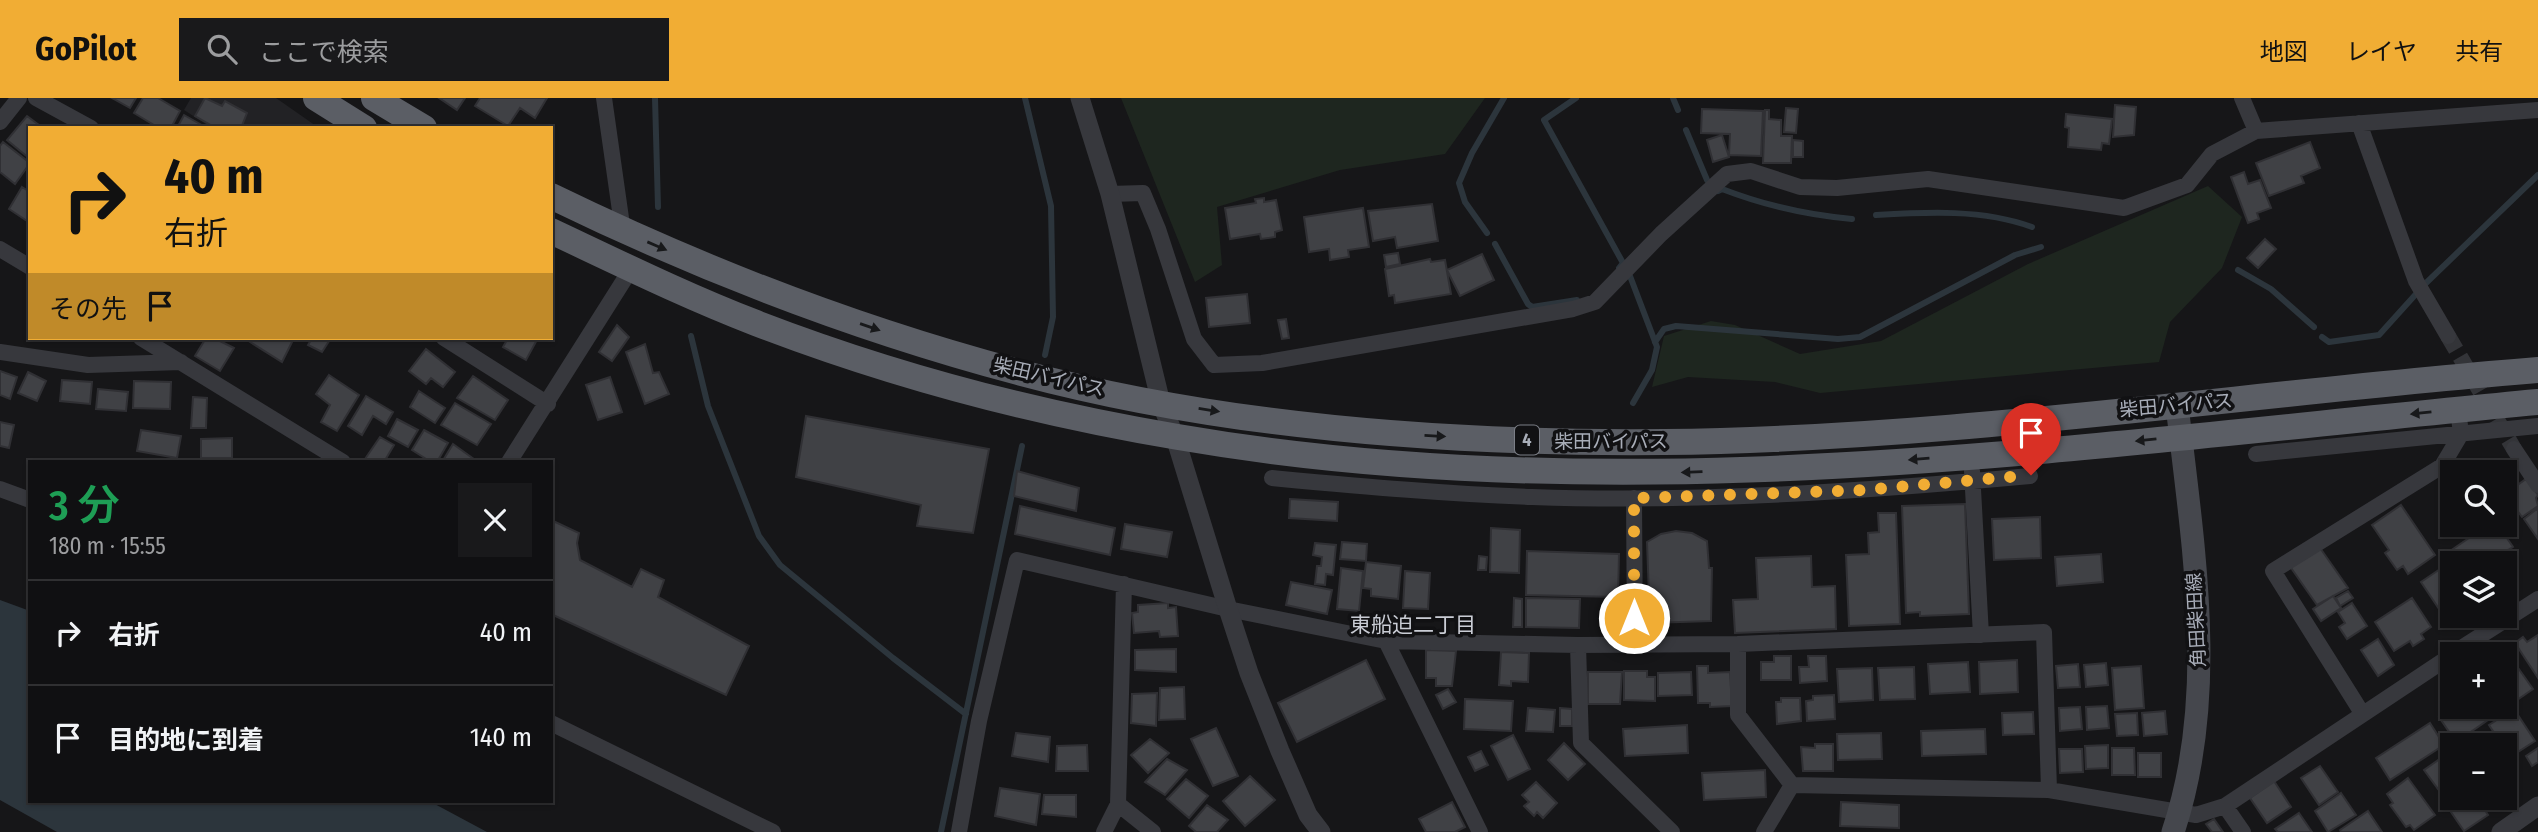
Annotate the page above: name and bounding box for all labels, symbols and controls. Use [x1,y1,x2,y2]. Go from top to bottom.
search box [179,18,669,81]
text: GoPilot [35,29,137,69]
icon: search [203,30,241,68]
text: ここで検索 [259,37,389,68]
text: 地図 [2260,38,2308,66]
text: レイヤ [2346,38,2417,66]
text: 共有 [2455,38,2503,66]
text: 40 m [164,147,264,206]
icon: right [49,154,140,245]
text: 右折 [164,214,228,252]
one-way arrow [647,241,668,252]
icon: arrive [141,287,179,325]
text: その先 [49,294,127,325]
one-way arrow [859,322,880,333]
street label: 柴田バイパス [991,353,1107,401]
street label: 柴田バイパス [2118,389,2234,421]
pin [2001,403,2061,475]
one-way arrow [1198,405,1220,416]
one-way arrow [2410,408,2432,419]
icon: arrive [2012,414,2050,452]
road number: 4 [1515,426,1539,454]
one-way arrow [1424,430,1446,441]
street label: 柴田バイパス [1554,430,1668,453]
one-way arrow [2135,435,2157,446]
one-way arrow [1908,454,1930,465]
map controls [2440,460,2517,810]
button: search [2440,460,2517,537]
one-way arrow [1681,466,1703,477]
text: 3 分 [49,481,120,531]
button: close [458,483,532,557]
text: 180 m · 15:55 [49,532,166,560]
button: layers [2440,551,2517,628]
street label: 角田柴田線 [2182,572,2210,668]
position arrow [1597,581,1671,655]
district label: 東船迫二丁目 [1350,612,1476,638]
icon: right [49,614,87,652]
text: 40 m [480,617,532,648]
text: 右折 [108,620,160,651]
button: + [2440,642,2517,719]
icon: arrive [49,719,87,757]
text: 140 m [470,722,532,753]
text: 目的地に到着 [108,725,264,756]
button: − [2440,733,2517,810]

